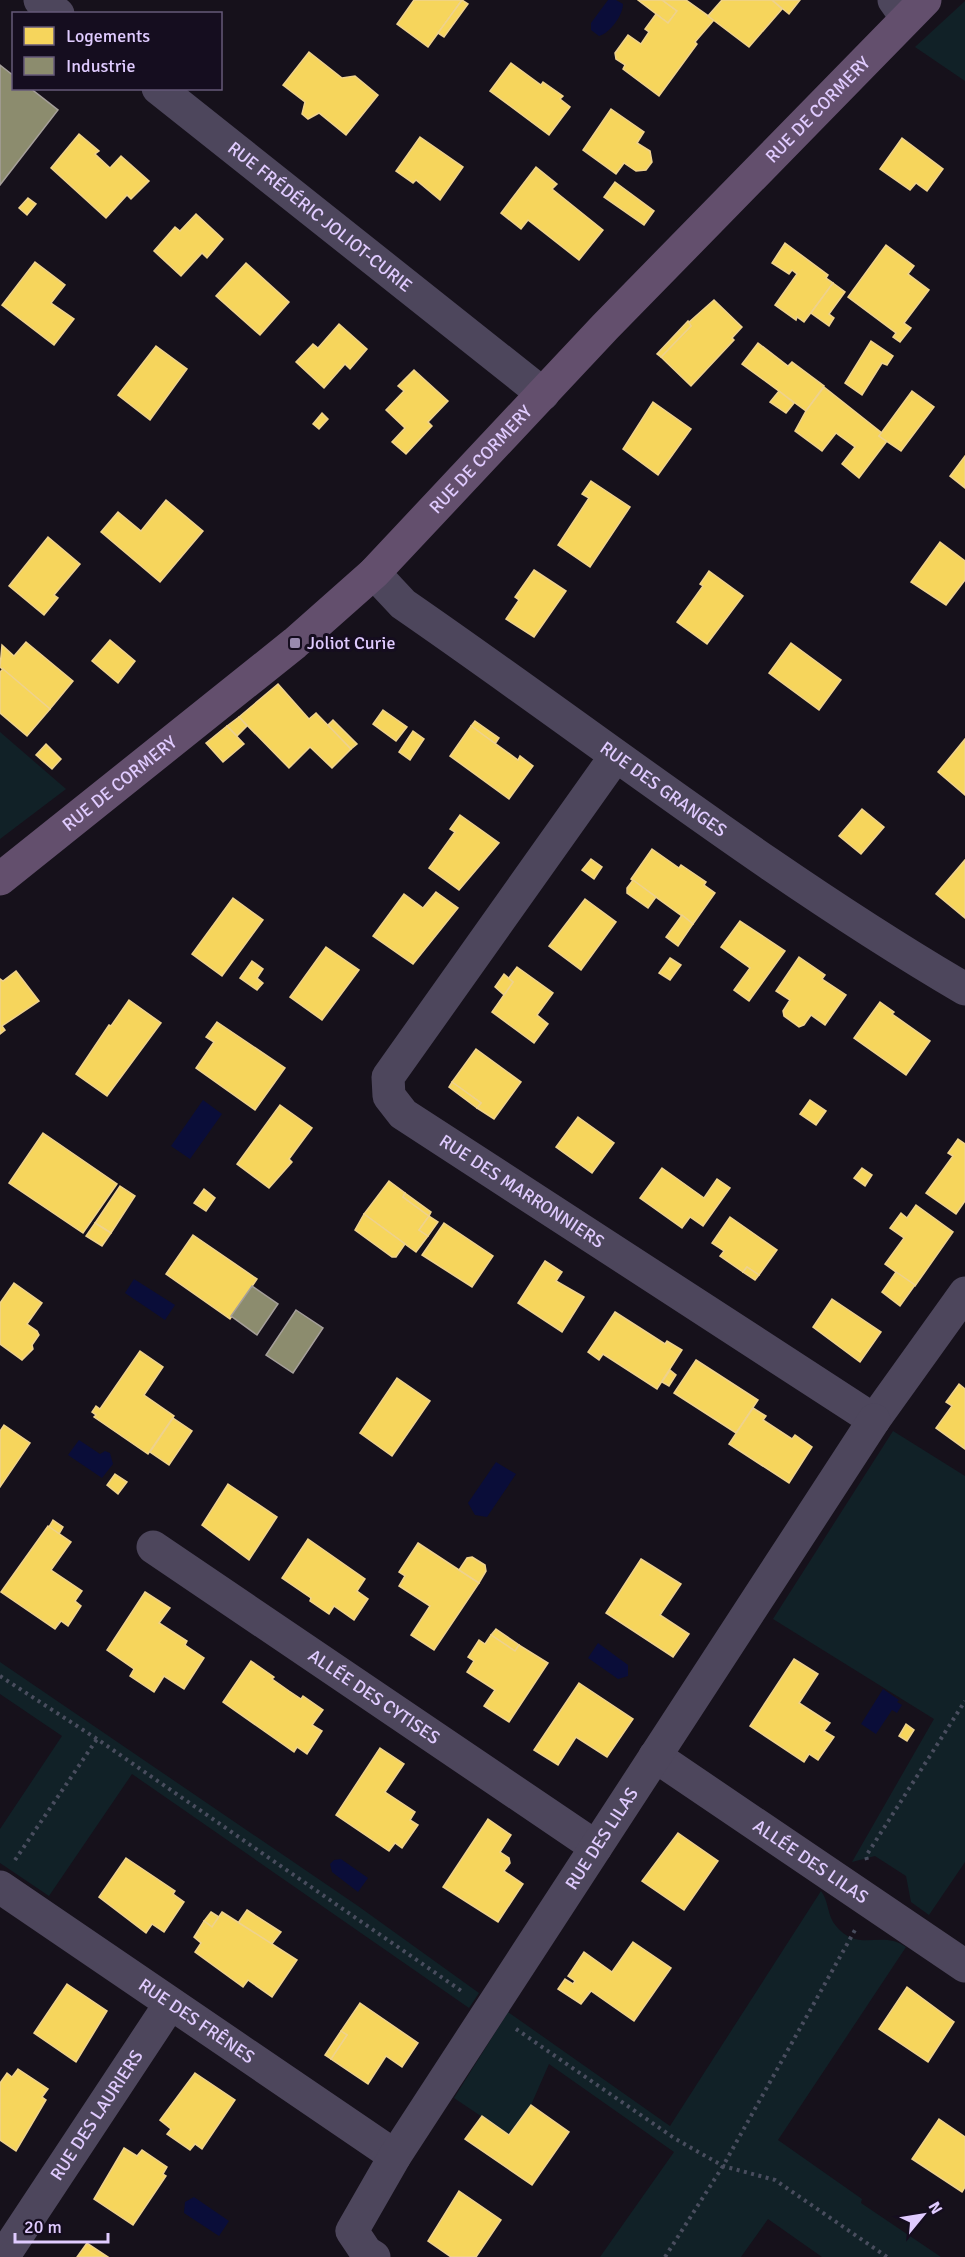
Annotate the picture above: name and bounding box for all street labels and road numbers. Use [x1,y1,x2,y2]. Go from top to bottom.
street label: RUE DE CORMERY [761,52,875,167]
street label: RUE FRÉDÉRIC JOLIOT-CURIE [224,137,417,297]
street label: RUE DE CORMERY [425,401,537,518]
street label: RUE DE CORMERY [58,731,181,836]
street label: RUE DES GRANGES [596,737,731,842]
street label: RUE DES MARRONNIERS [435,1130,609,1253]
street label: ALLÉE DES CYTISES [304,1644,444,1749]
street label: RUE DES LILAS [560,1783,643,1894]
street label: ALLÉE DES LILAS [749,1815,872,1908]
street label: RUE DES FRÊNES [135,1974,259,2068]
street label: RUE DES LAURIERS [46,2046,148,2184]

